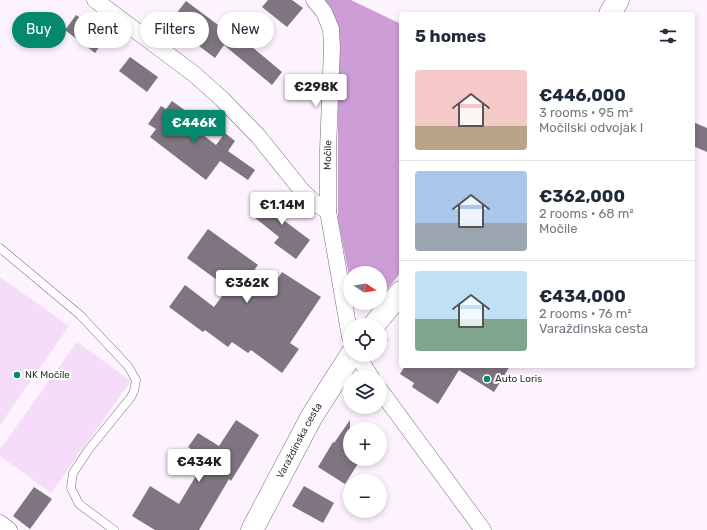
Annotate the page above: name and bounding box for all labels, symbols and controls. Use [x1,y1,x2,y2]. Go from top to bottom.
chip: Buy [12,12,66,48]
chip: Rent [74,12,132,48]
chip: Filters [140,12,209,48]
chip: New [217,12,274,48]
icon: filters [657,25,679,47]
text: 5 homes [415,26,486,46]
pin: €298K [288,74,344,108]
text: €298K [294,79,338,94]
text: €446,000 [539,85,626,105]
icon: home [447,86,495,134]
text: 3 rooms · 95 m² [539,105,633,120]
pin: €446K [166,110,222,144]
text: €446K [171,115,217,130]
text: Močilski odvojak I [539,120,643,135]
street label: Močile [322,140,334,170]
text: €362,000 [539,186,625,206]
icon: home [447,187,495,235]
pin: €1.14M [249,192,315,226]
text: €1.14M [259,197,305,212]
text: 2 rooms · 68 m² [539,206,634,221]
text: Močile [539,221,578,236]
north arrow [343,266,387,310]
map controls [343,266,387,518]
pin: €362K [219,270,275,304]
text: €362K [225,275,269,290]
text: €434,000 [539,286,626,306]
icon: home [447,287,495,335]
text: 2 rooms · 76 m² [539,306,632,321]
button: locate [343,318,387,362]
text: Varaždinska cesta [539,321,648,336]
place label: NK Močile [25,369,70,381]
marker: NK Močile [12,370,22,380]
button: layers [343,370,387,414]
place label: Auto Loris [495,373,542,385]
marker: Auto Loris [482,374,492,384]
street label: Varaždinska cesta [274,401,325,481]
button: + [343,422,387,466]
pin: €434K [171,449,227,483]
text: €434K [176,454,222,469]
button: − [343,474,387,518]

